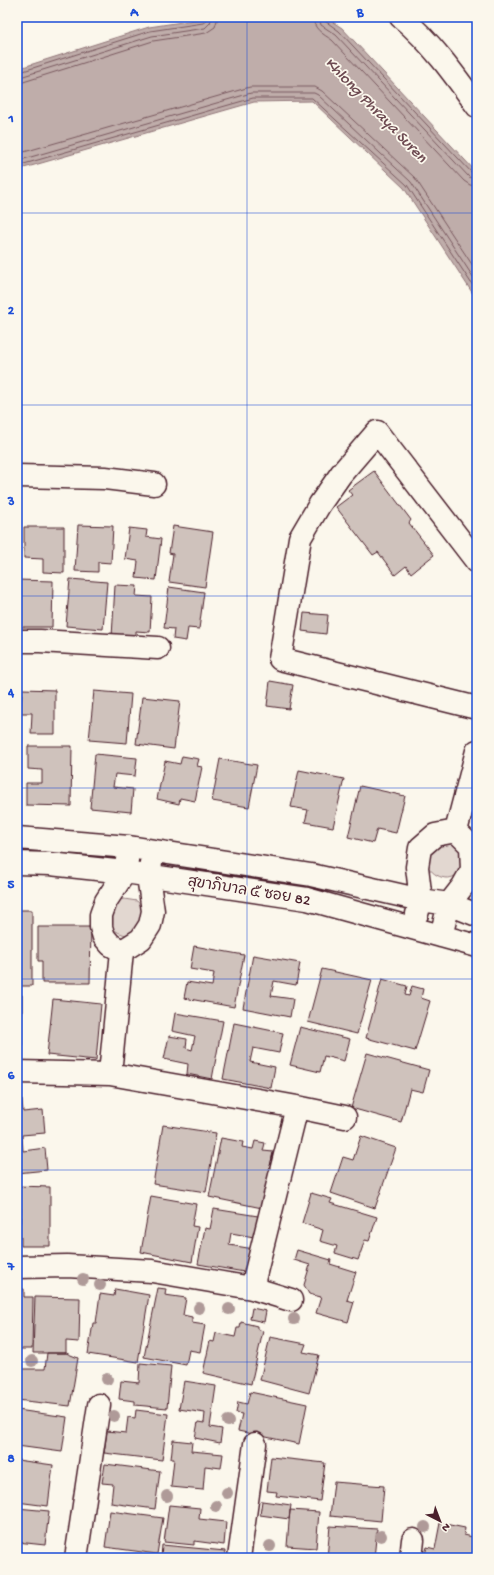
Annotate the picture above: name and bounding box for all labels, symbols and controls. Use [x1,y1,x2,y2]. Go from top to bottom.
text: A [129,6,139,21]
text: B [356,6,365,21]
water label: Khlong Phraya Suren [320,55,430,168]
text: 1 [7,112,14,127]
text: 2 [8,304,15,319]
text: 3 [7,495,15,510]
text: 4 [7,686,15,701]
street label: สุขาภิบาล ๕ ซอย 82 [186,871,312,911]
text: 5 [8,878,15,893]
text: 6 [8,1069,15,1084]
text: 7 [7,1260,16,1275]
text: 8 [7,1452,15,1467]
north arrow [420,1501,460,1541]
text: N [439,1520,452,1534]

